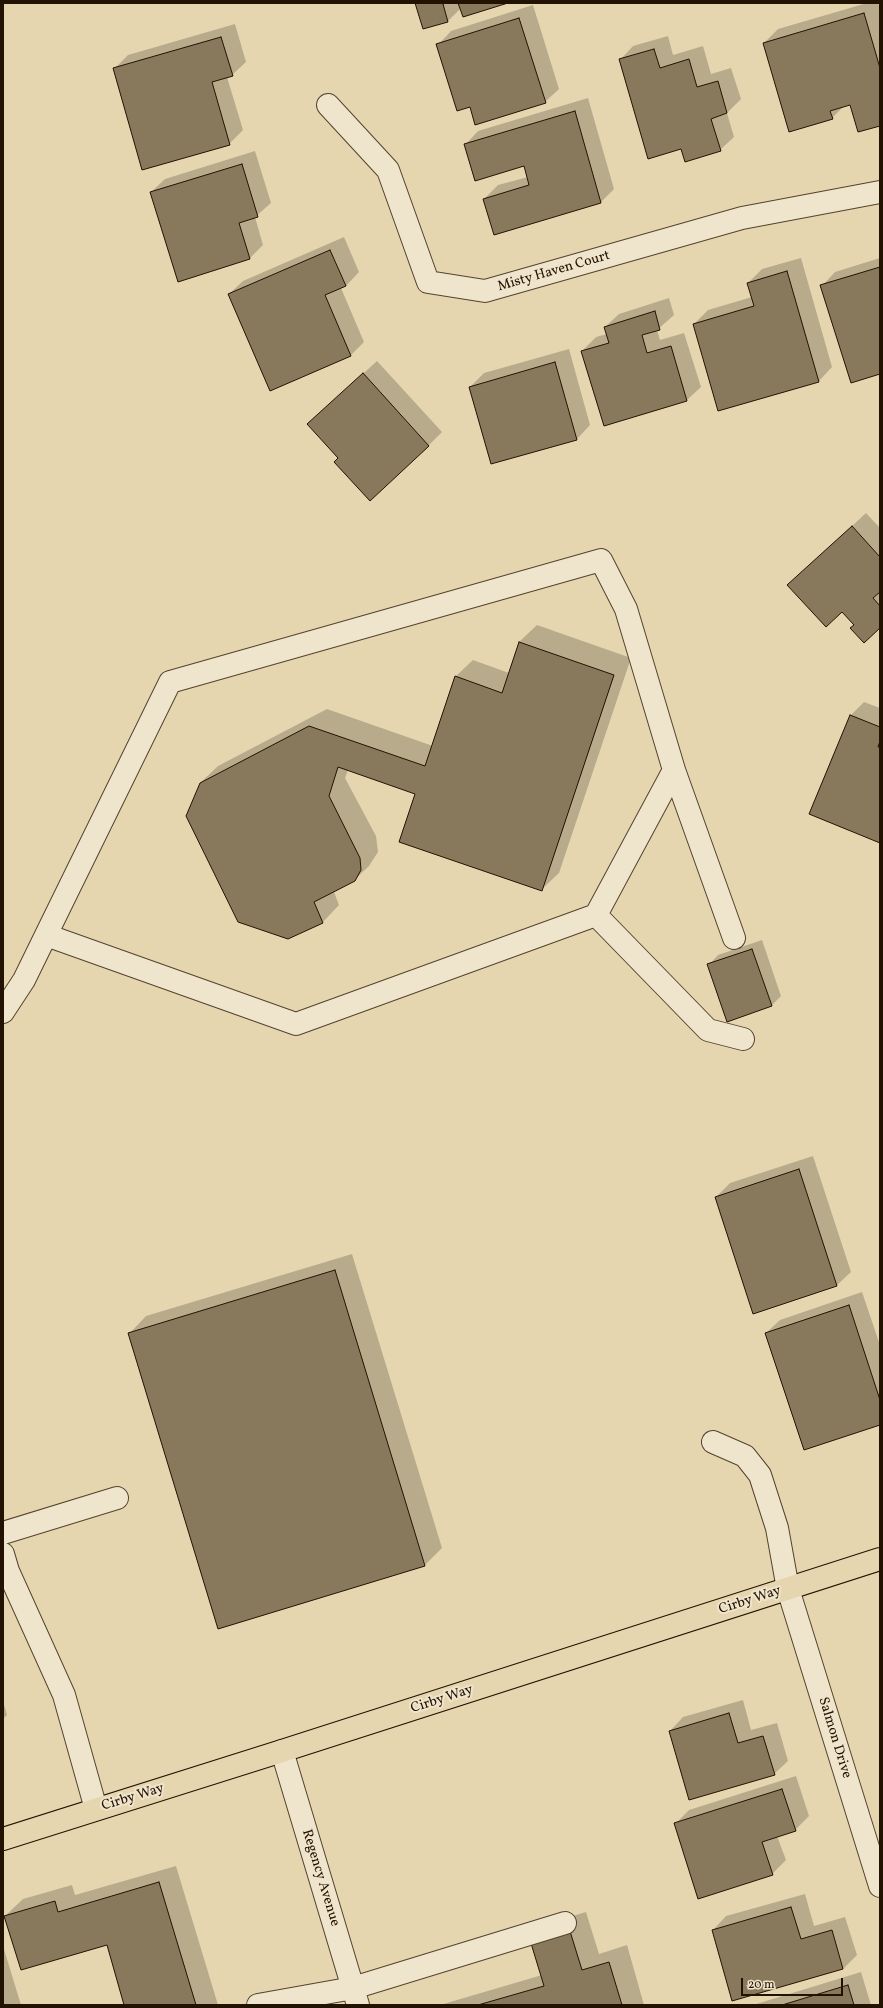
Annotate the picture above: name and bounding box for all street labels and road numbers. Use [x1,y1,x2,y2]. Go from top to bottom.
street label: Misty Haven Court [496,248,612,296]
street label: Cirby Way [717,1583,783,1619]
street label: Cirby Way [409,1682,475,1718]
street label: Salmon Drive [814,1695,854,1781]
street label: Cirby Way [100,1781,166,1815]
street label: Regency Avenue [297,1827,343,1929]

